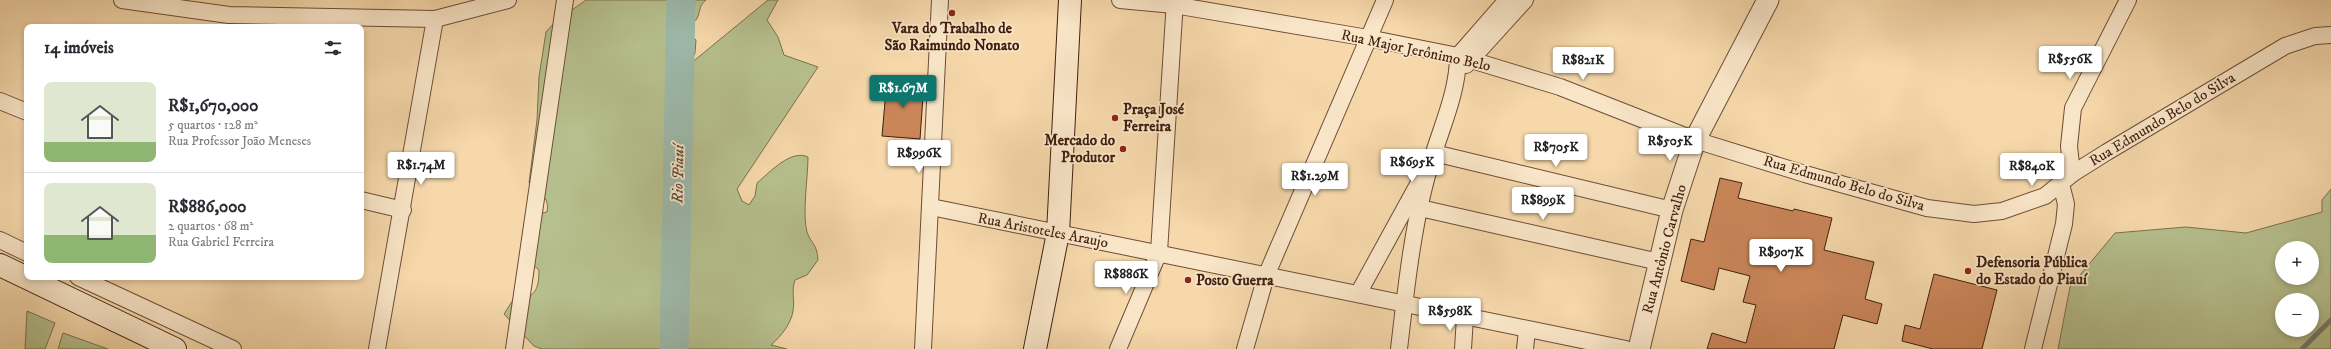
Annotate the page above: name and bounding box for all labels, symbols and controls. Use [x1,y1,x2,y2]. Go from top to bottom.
marker: Vara do Trabalho de São Raimundo Nonato [947,8,957,18]
place label: Vara do Trabalho de São Raimundo Nonato [885,19,1020,55]
street label: Rua Major Jerônimo Belo [1339,25,1492,76]
text: 14 imóveis [44,37,114,59]
icon: filters [322,37,344,59]
pin: R$556K [2037,46,2103,80]
pin: R$821K [1550,47,1616,81]
text: R$556K [2048,51,2092,67]
text: R$821K [1562,52,1604,68]
street label: Rua Edmundo Belo do Silva [2086,68,2239,171]
pin: R$1.67M [866,75,940,109]
text: R$1.67M [878,80,928,96]
text: R$1,670,000 [168,95,258,117]
icon: home [76,98,124,146]
place label: Praça José Ferreira [1123,100,1185,136]
marker: Praça José Ferreira [1110,113,1120,123]
text: 5 quartos · 128 m² [168,117,258,133]
pin: R$505K [1637,128,1703,162]
place label: Mercado do Produtor [1044,131,1116,167]
text: Rua Professor João Meneses [168,133,311,149]
text: R$505K [1648,133,1692,149]
pin: R$705K [1523,134,1589,168]
text: R$705K [1533,139,1579,155]
pin: R$996K [886,140,952,174]
water label: Rio Piauí [667,142,689,205]
marker: Mercado do Produtor [1118,144,1128,154]
text: R$996K [897,145,941,161]
pin: R$695K [1379,149,1445,183]
street label: Rua Edmundo Belo do Silva [1761,151,1927,216]
pin: R$1.74M [384,152,458,186]
pin: R$840K [1999,153,2065,187]
text: R$695K [1390,154,1434,170]
text: R$1.74M [397,157,445,173]
text: R$840K [2009,158,2055,174]
pin: R$1.29M [1278,163,1352,197]
text: R$1.29M [1291,168,1339,184]
street label: Rua Antônio Carvalho [1638,182,1691,316]
pin: R$899K [1510,187,1576,221]
text: R$899K [1521,192,1565,208]
text: R$886,000 [168,196,246,218]
icon: home [76,199,124,247]
street label: Rua Aristoteles Araujo [976,209,1110,252]
text: 2 quartos · 68 m² [168,218,253,234]
text: Rua Gabriel Ferreira [168,234,274,250]
pin: R$907K [1748,239,1814,273]
map controls [2275,241,2319,337]
button: + [2275,241,2319,285]
text: R$907K [1758,244,1804,260]
place label: Defensoria Pública do Estado do Piauí [1976,253,2088,289]
pin: R$886K [1093,261,1159,295]
text: R$886K [1104,266,1148,282]
marker: Defensoria Pública do Estado do Piauí [1963,266,1973,276]
place label: Posto Guerra [1196,271,1274,290]
marker: Posto Guerra [1183,275,1193,285]
button: − [2275,293,2319,337]
pin: R$598K [1417,298,1483,332]
text: R$598K [1428,303,1472,319]

